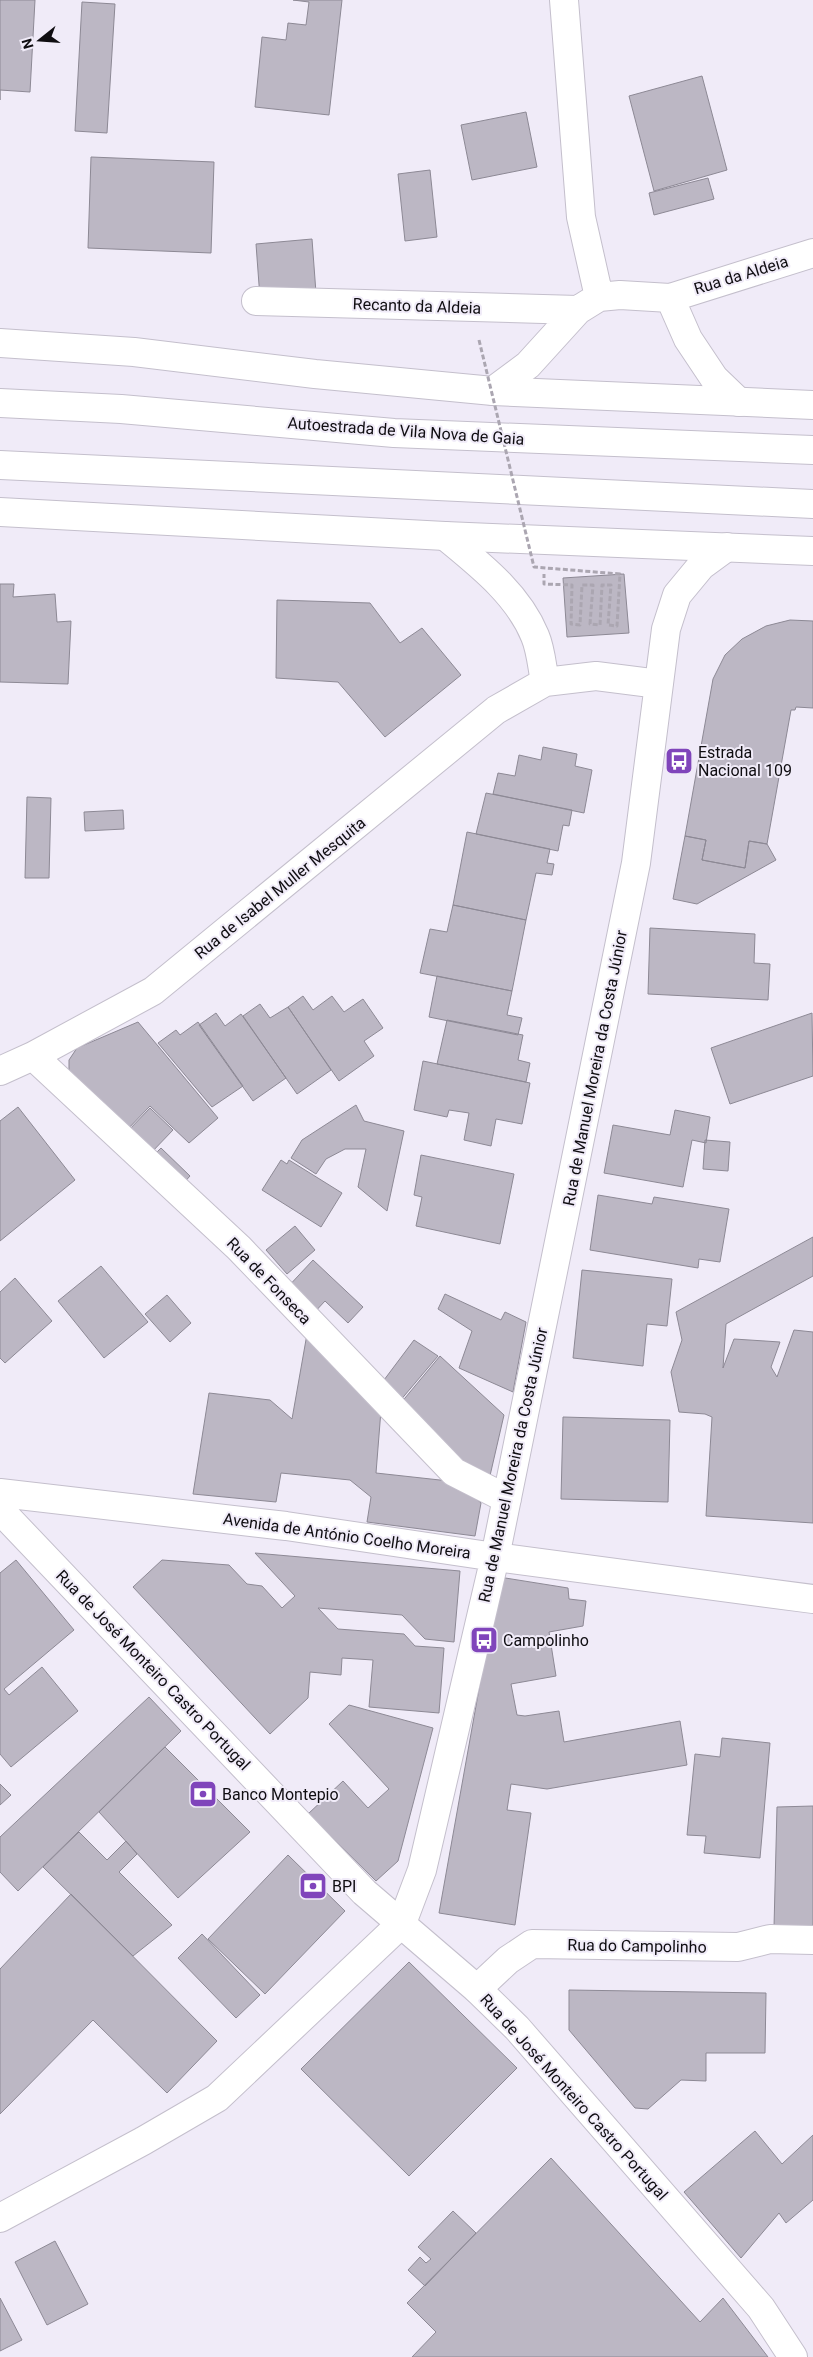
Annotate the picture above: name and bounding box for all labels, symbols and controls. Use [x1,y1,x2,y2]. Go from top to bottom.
north arrow [15,15,65,65]
text: N [18,37,37,51]
street label: Rua da Aldeia [692,252,790,298]
street label: Recanto da Aldeia [352,294,482,318]
street label: Autoestrada de Vila Nova de Gaia [287,413,525,449]
place label: Estrada Nacional 109 [698,743,792,780]
bus stop icon: Estrada Nacional 109 [664,746,694,776]
street label: Rua de Isabel Muller Mesquita [191,813,369,963]
street label: Rua de Manuel Moreira da Costa Júnior [559,928,631,1207]
street label: Rua de Fonseca [223,1234,315,1328]
street label: Rua de Manuel Moreira da Costa Júnior [475,1325,552,1604]
street label: Avenida de António Coelho Moreira [222,1509,472,1563]
street label: Rua de José Monteiro Castro Portugal [52,1566,254,1774]
bus stop icon: Campolinho [469,1625,499,1655]
place label: Campolinho [503,1631,589,1650]
bank icon: Banco Montepio [188,1779,218,1809]
place label: Banco Montepio [222,1785,339,1804]
bank icon: BPI [298,1871,328,1901]
place label: BPI [332,1877,356,1896]
street label: Rua do Campolinho [567,1935,707,1957]
street label: Rua de José Monteiro Castro Portugal [476,1990,672,2204]

